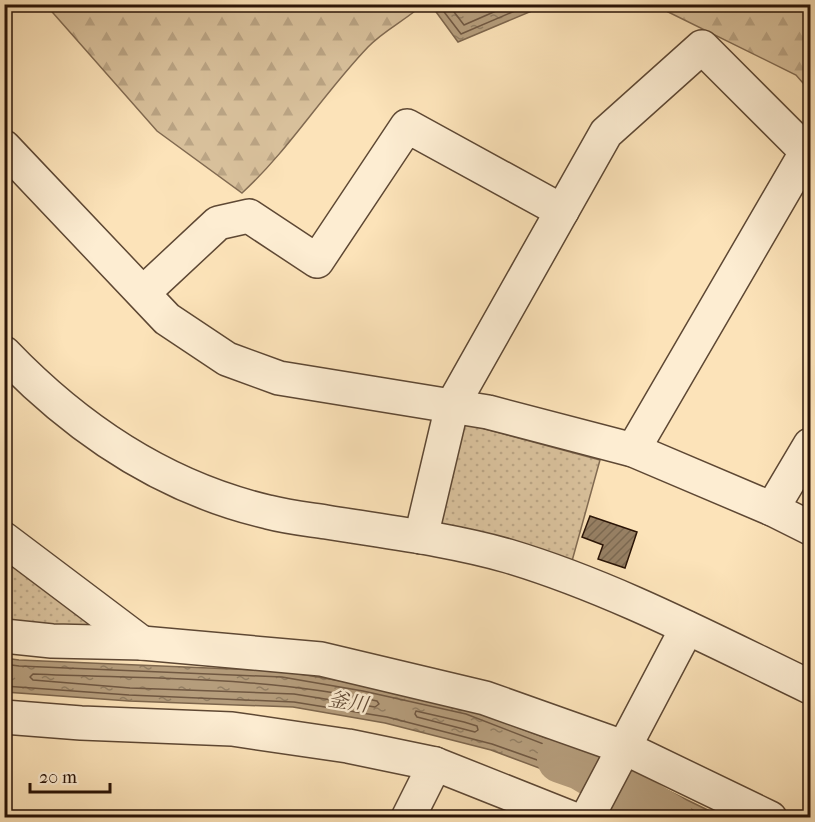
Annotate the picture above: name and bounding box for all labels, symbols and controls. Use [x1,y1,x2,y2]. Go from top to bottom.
water label: 釜川 [326,688,372,717]
scale bar [30,756,110,794]
text: 20 m [39,767,77,788]

